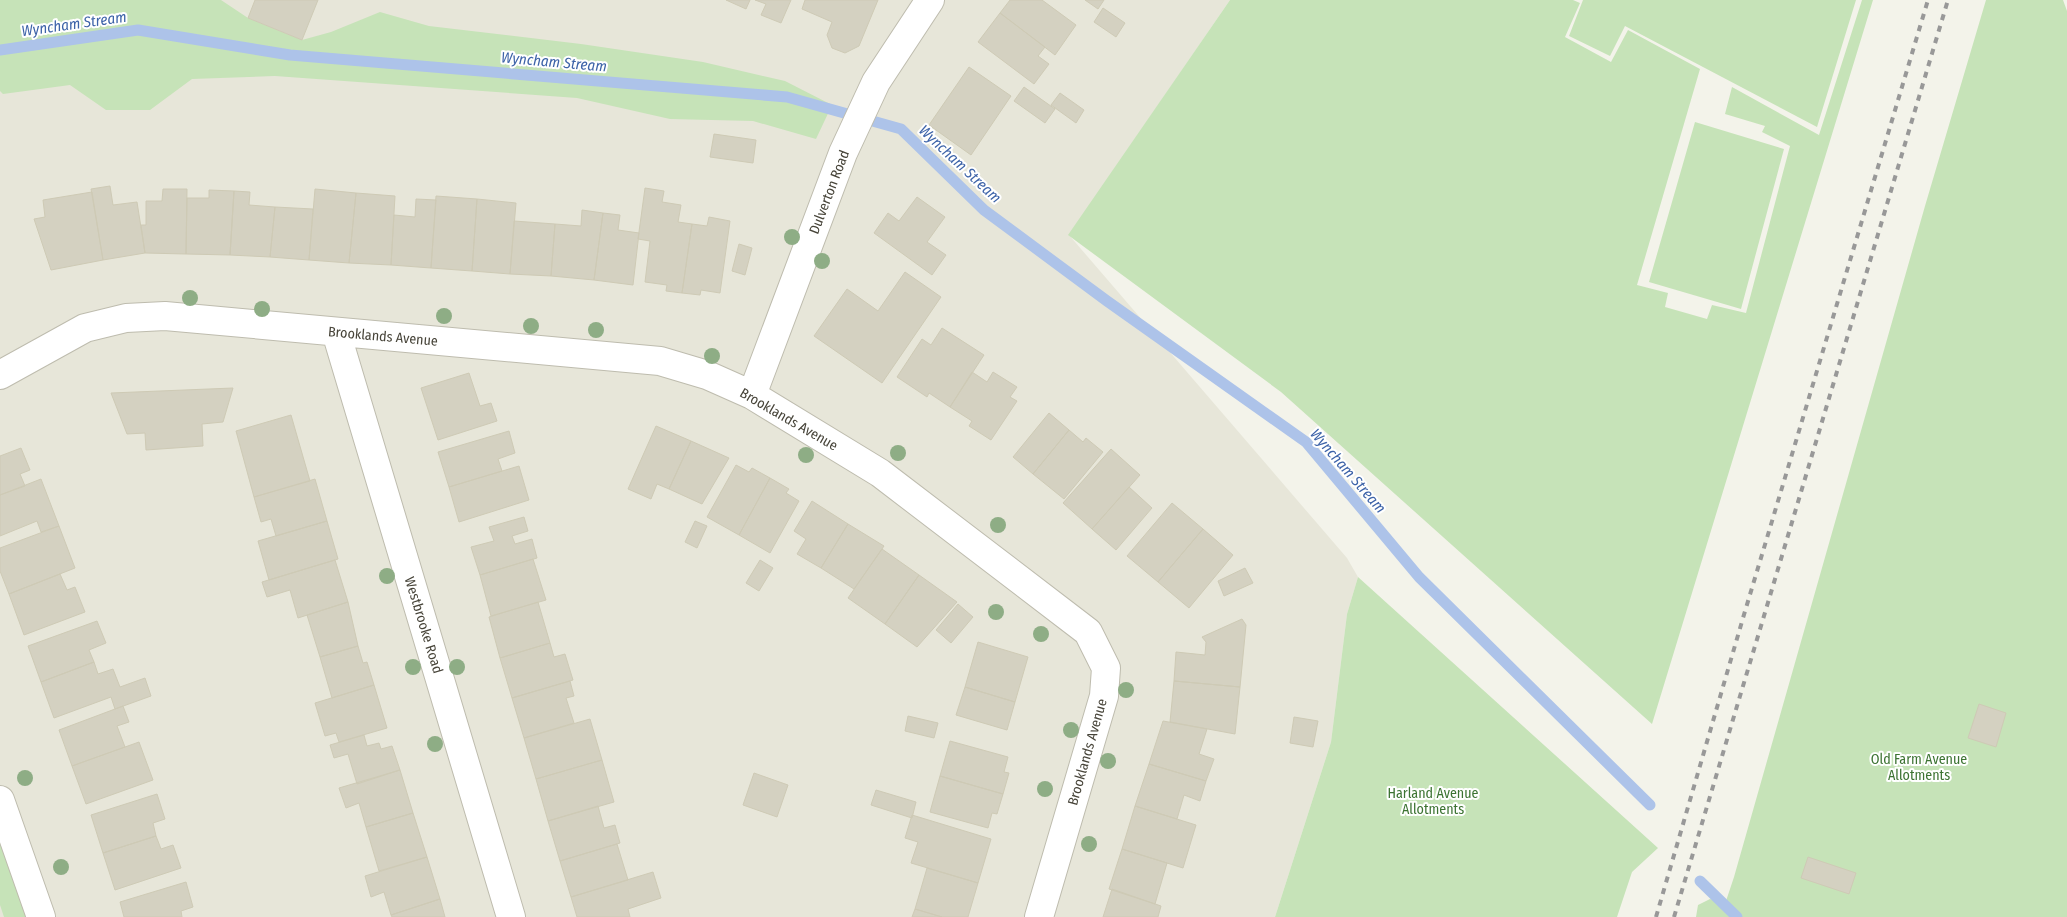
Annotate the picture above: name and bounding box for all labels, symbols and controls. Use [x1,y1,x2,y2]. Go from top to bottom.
water label: Wyncham Stream [20,8,128,40]
water label: Wyncham Stream [500,48,608,76]
water label: Wyncham Stream [915,121,1005,207]
street label: Dulverton Road [806,148,853,236]
street label: Brooklands Avenue [327,323,439,350]
street label: Brooklands Avenue [737,385,841,454]
water label: Wyncham Stream [1306,425,1390,517]
street label: Westbrooke Road [401,575,446,676]
street label: Brooklands Avenue [1064,697,1111,807]
park label: Old Farm Avenue Allotments [1871,751,1967,784]
park label: Harland Avenue Allotments [1388,785,1479,818]

